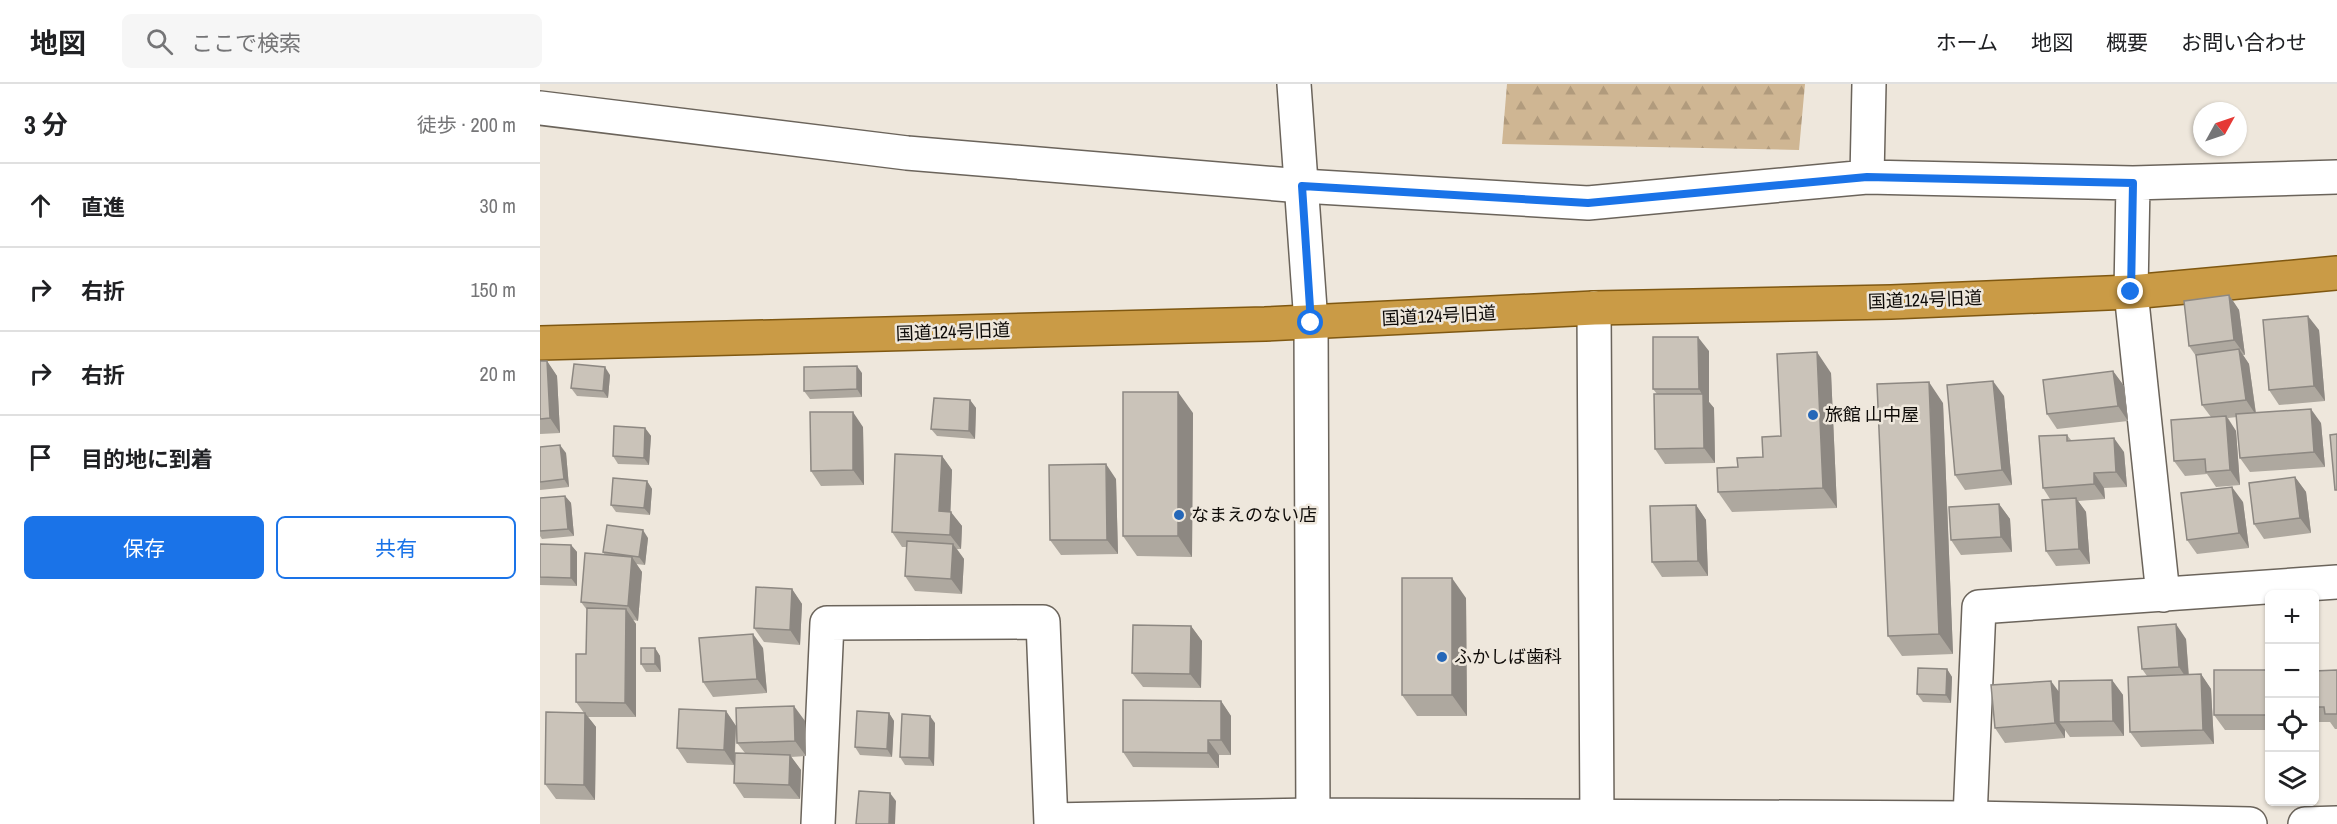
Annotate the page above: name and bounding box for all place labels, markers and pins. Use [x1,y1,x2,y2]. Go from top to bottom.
place label: 旅館 山中屋 [1825,402,1919,427]
marker: 旅館 山中屋 [1806,408,1820,422]
place label: なまえのない店 [1191,502,1317,527]
marker: なまえのない店 [1172,508,1186,522]
place label: ふかしば歯科 [1454,644,1562,669]
marker: ふかしば歯科 [1435,650,1449,664]

